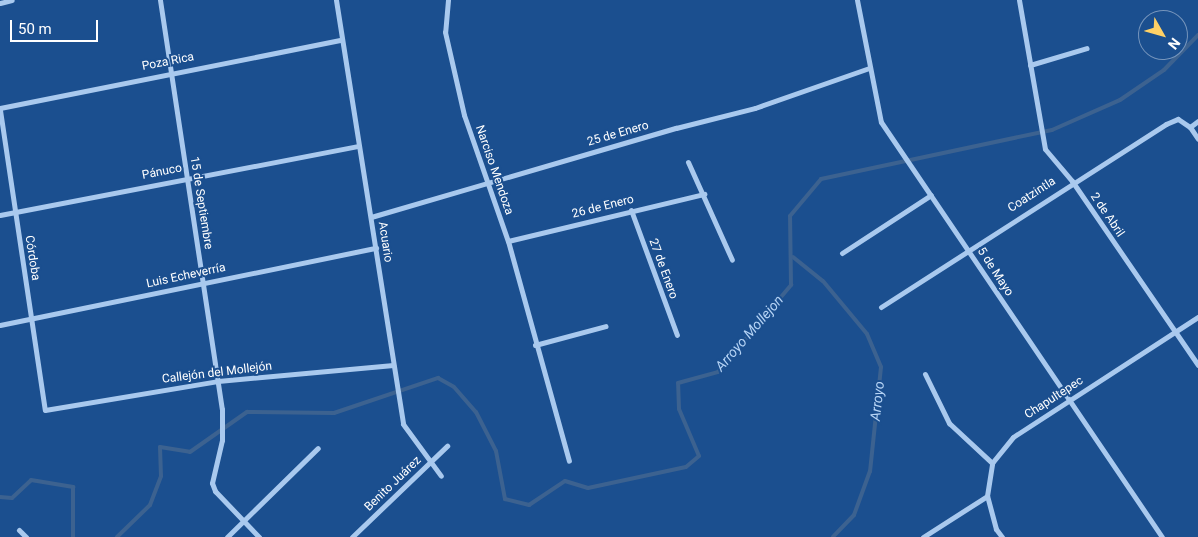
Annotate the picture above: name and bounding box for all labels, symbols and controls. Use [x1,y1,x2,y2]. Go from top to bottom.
scale bar [12,10,100,42]
north arrow [1138,10,1188,60]
text: 50 m [18,20,52,38]
text: N [1165,35,1183,52]
street label: Poza Rica [141,50,195,74]
street label: 25 de Enero [586,118,650,150]
street label: Narciso Mendoza [472,123,516,217]
street label: 15 de Septiembre [187,156,215,250]
street label: Pánuco [141,161,183,183]
street label: Coatzintla [1005,174,1059,216]
street label: 2 de Abril [1087,190,1127,240]
street label: 26 de Enero [571,192,635,222]
street label: Acuario [375,221,395,263]
street label: Córdoba [21,234,43,282]
street label: 27 de Enero [645,237,681,301]
street label: 5 de Mayo [974,245,1016,299]
street label: Luis Echeverría [145,261,227,291]
water label: Arroyo Mollejon [712,292,786,374]
street label: Callejón del Mollejón [161,359,273,387]
street label: Chapultepec [1022,374,1086,422]
water label: Arroyo [867,380,887,422]
street label: Benito Juárez [362,453,424,515]

